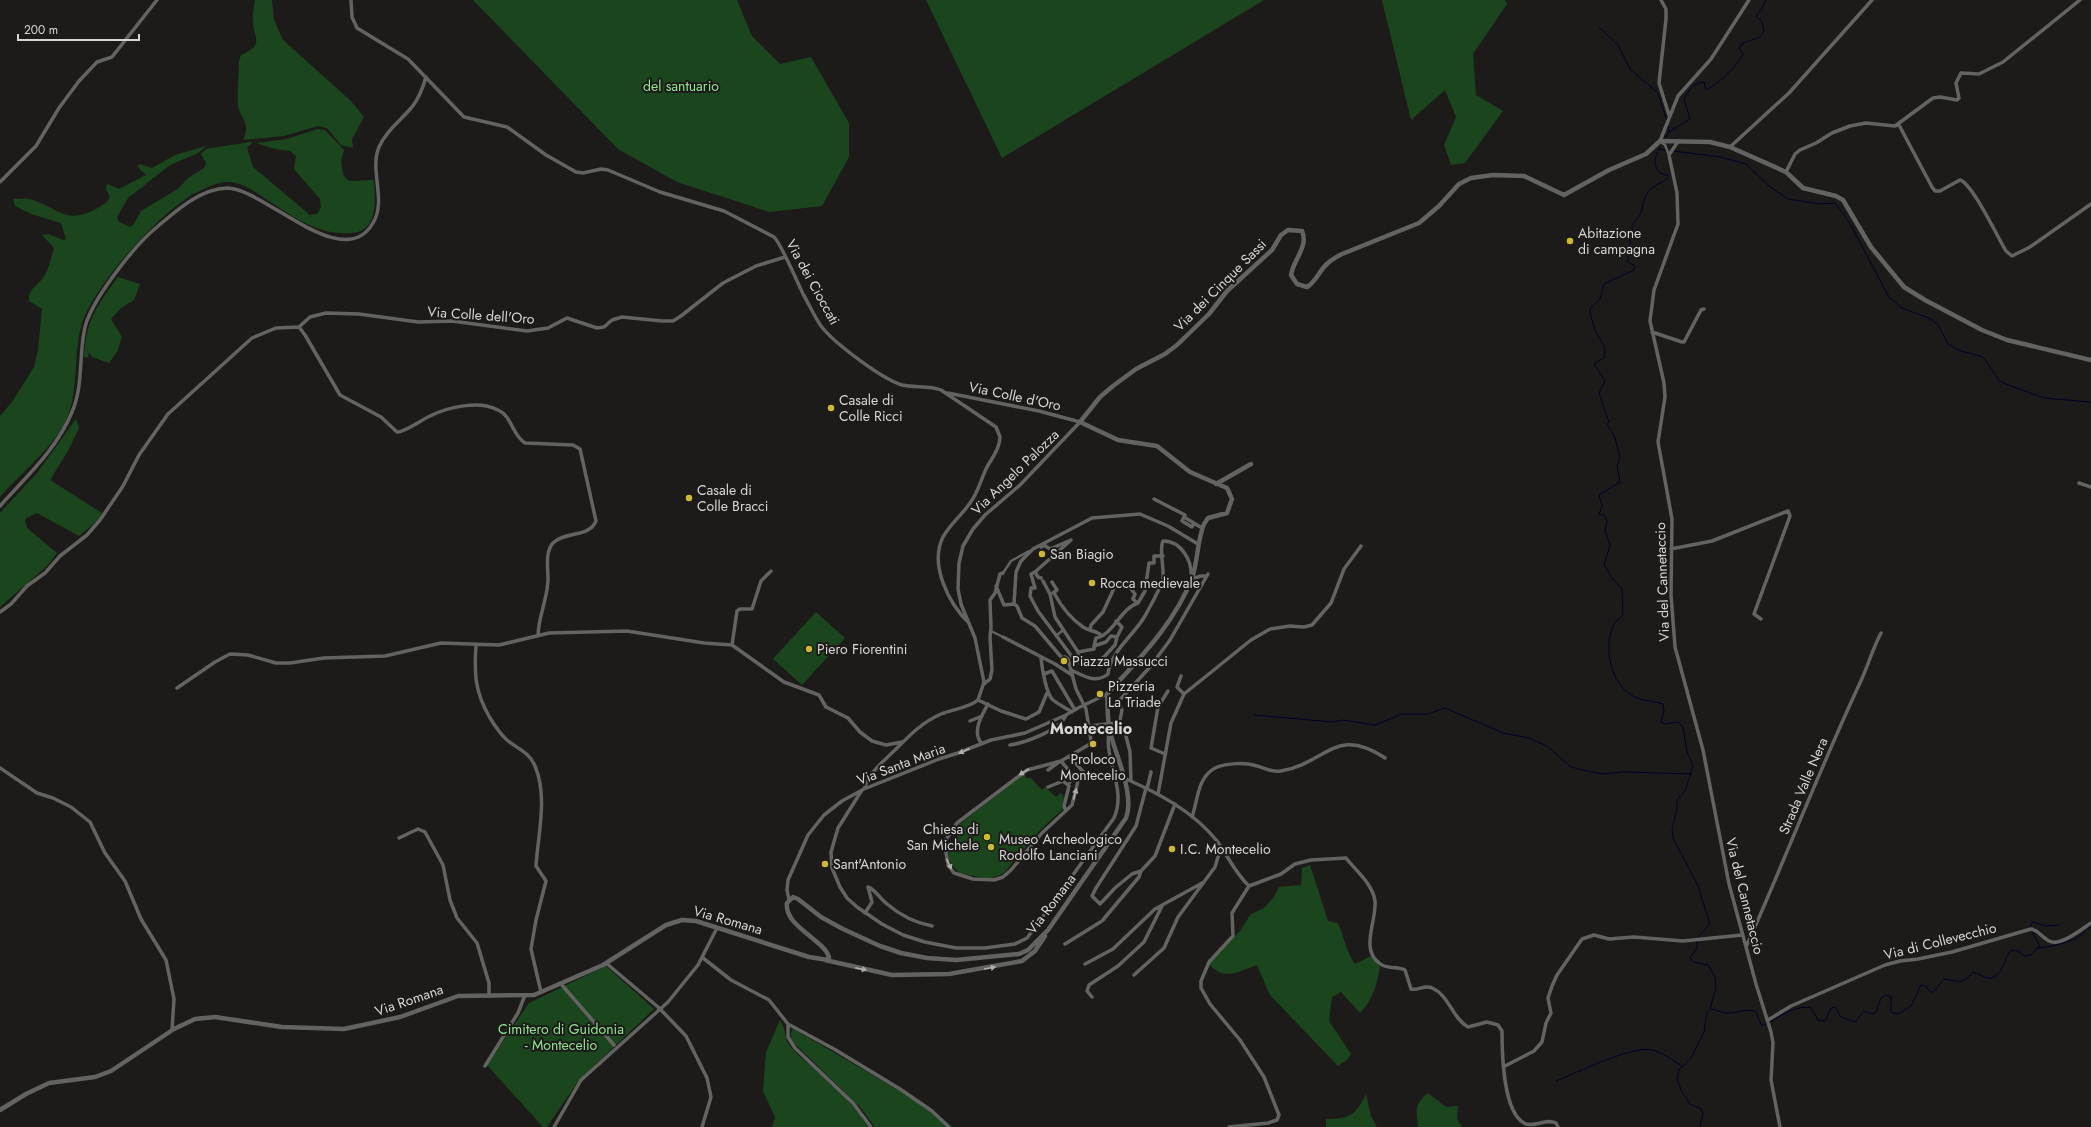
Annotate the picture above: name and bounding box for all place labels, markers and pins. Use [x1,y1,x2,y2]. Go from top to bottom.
place label: Abitazione di campagna [1578,223,1655,259]
marker: Abitazione di campagna [1565,236,1575,246]
place label: Casale di Colle Ricci [839,390,903,426]
marker: Casale di Colle Ricci [826,403,836,413]
place label: Casale di Colle Bracci [697,480,768,516]
marker: Casale di Colle Bracci [684,493,694,503]
place label: San Biagio [1050,544,1114,564]
marker: San Biagio [1037,549,1047,559]
place label: Rocca medievale [1100,573,1200,593]
marker: Rocca medievale [1087,578,1097,588]
place label: Piero Fiorentini [817,639,907,659]
marker: Piero Fiorentini [804,644,814,654]
place label: Piazza Massucci [1072,651,1168,671]
marker: Piazza Massucci [1059,656,1069,666]
place label: Pizzeria La Triade [1108,676,1161,712]
marker: Pizzeria La Triade [1095,689,1105,699]
marker: Proloco Montecelio [1088,739,1098,749]
place label: Proloco Montecelio [1060,749,1126,785]
place label: Chiesa di San Michele [906,819,979,855]
place label: Museo Archeologico Rodolfo Lanciani [999,829,1122,865]
marker: Chiesa di San Michele [982,832,992,842]
place label: I.C. Montecelio [1180,839,1271,859]
marker: Museo Archeologico Rodolfo Lanciani [986,842,996,852]
marker: I.C. Montecelio [1167,844,1177,854]
place label: Sant'Antonio [833,854,907,874]
marker: Sant'Antonio [820,859,830,869]

